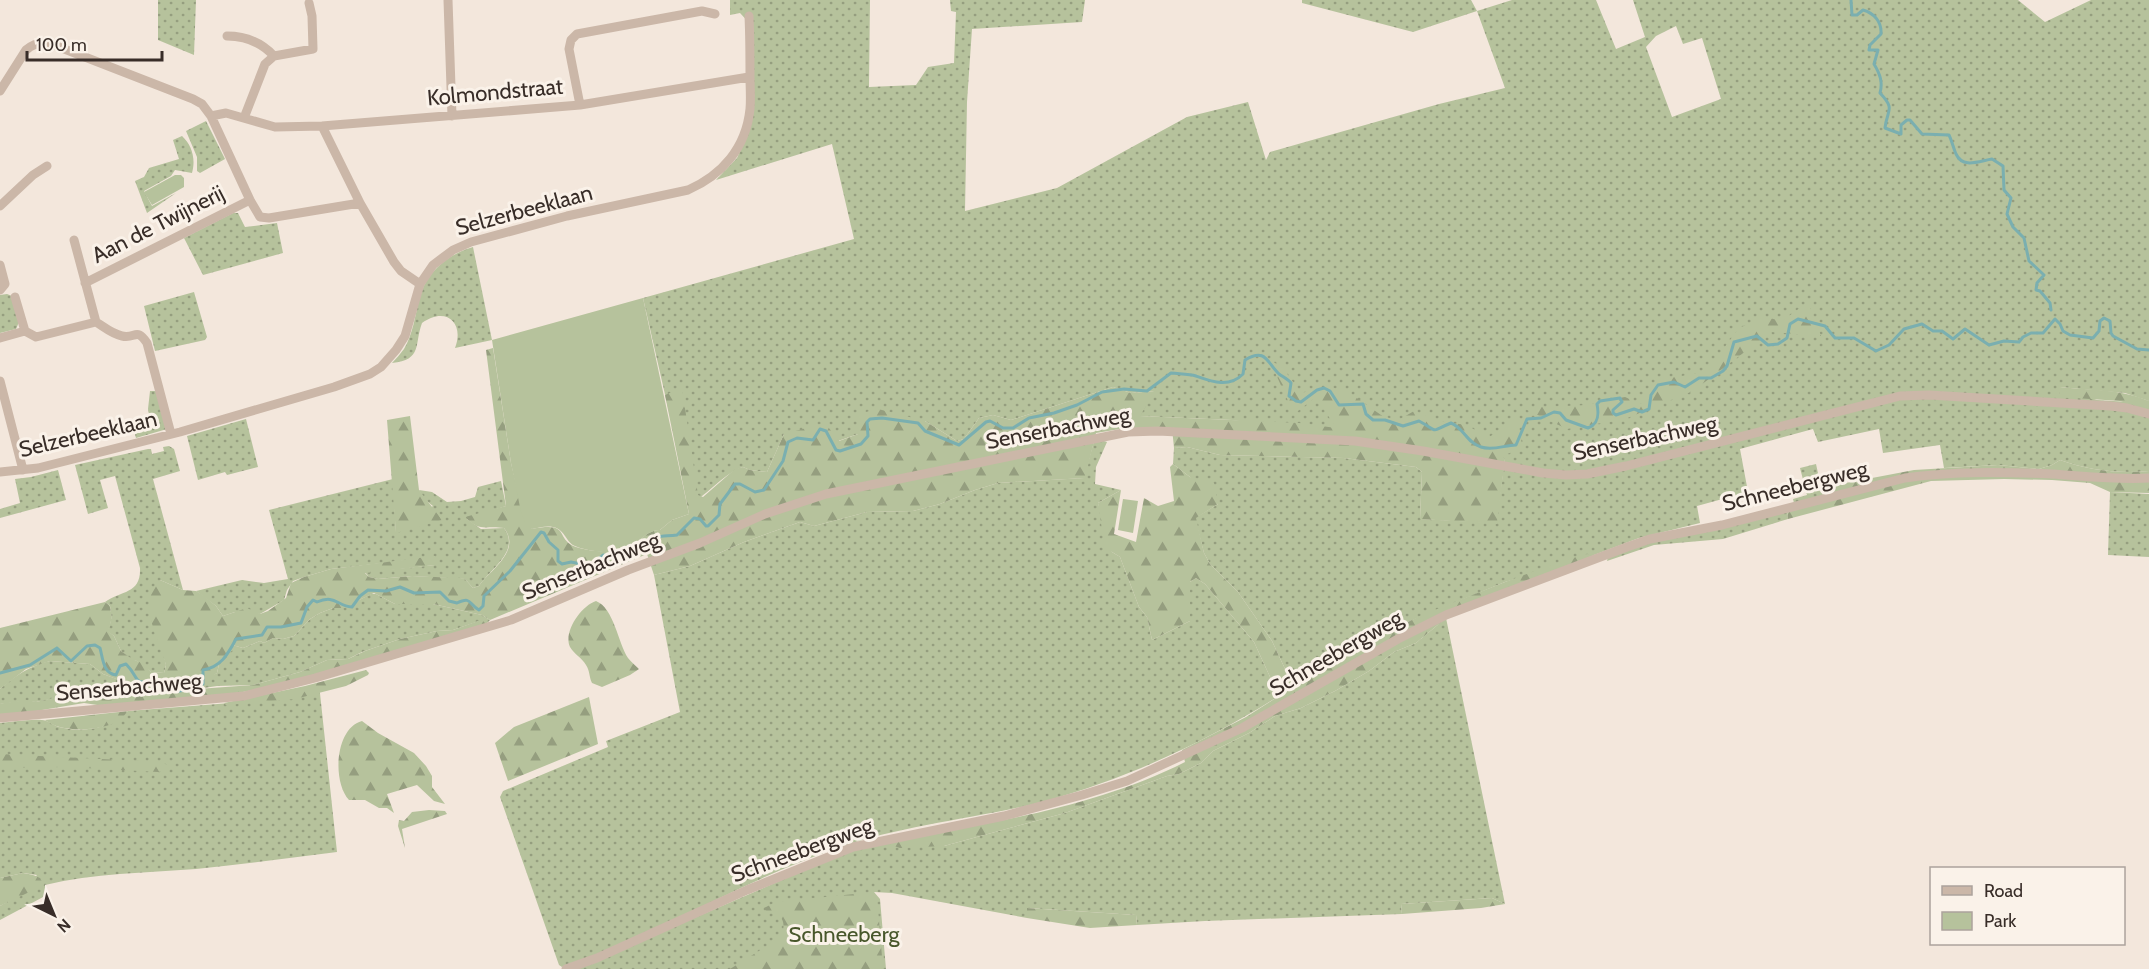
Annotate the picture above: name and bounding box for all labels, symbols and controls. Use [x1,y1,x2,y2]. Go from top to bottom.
scale bar [27,24,162,62]
text: 100 m [36,34,87,56]
street label: Kolmondstraat [426,73,565,111]
street label: Aan de Twijnerij [87,179,229,269]
street label: Selzerbeeklaan [452,179,596,241]
street label: Senserbachweg [984,401,1133,455]
street label: Selzerbeeklaan [16,405,160,463]
street label: Senserbachweg [1571,409,1720,466]
street label: Schneebergweg [1719,455,1872,517]
street label: Senserbachweg [518,526,665,606]
street label: Schneebergweg [1265,604,1408,702]
street label: Senserbachweg [55,667,204,707]
street label: Schneebergweg [727,811,878,888]
legend [1930,867,2125,945]
text: Road [1984,880,2023,902]
north arrow [24,885,84,945]
text: Park [1984,910,2017,932]
text: N [53,915,75,936]
park label: Schneeberg [789,921,900,948]

